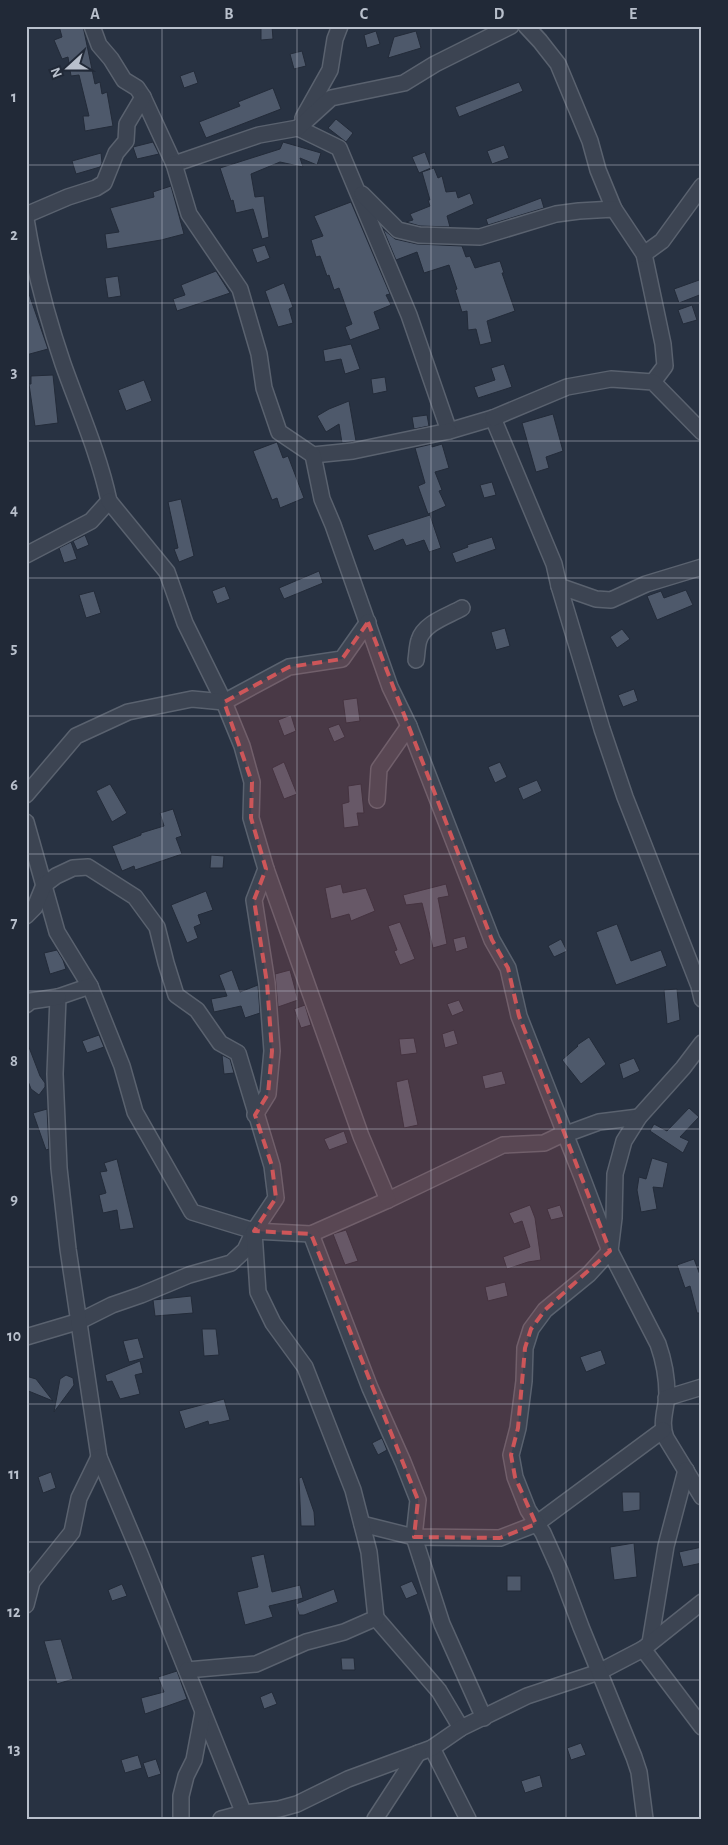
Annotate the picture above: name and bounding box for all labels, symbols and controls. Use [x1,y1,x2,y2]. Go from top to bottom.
text: A [90,6,100,22]
text: B [224,6,234,22]
text: C [360,6,369,22]
text: D [494,6,505,22]
text: E [629,6,637,22]
north arrow [42,42,92,92]
text: N [49,65,65,79]
text: 1 [11,89,17,105]
text: 2 [10,227,18,243]
text: 3 [11,364,18,380]
text: 4 [10,502,18,518]
text: 5 [11,640,18,656]
text: 6 [10,777,18,793]
text: 7 [11,915,18,931]
text: 8 [10,1053,18,1069]
text: 9 [10,1191,18,1207]
text: 10 [7,1328,21,1344]
text: 11 [8,1466,20,1482]
text: 12 [7,1604,21,1620]
text: 13 [8,1741,20,1757]

